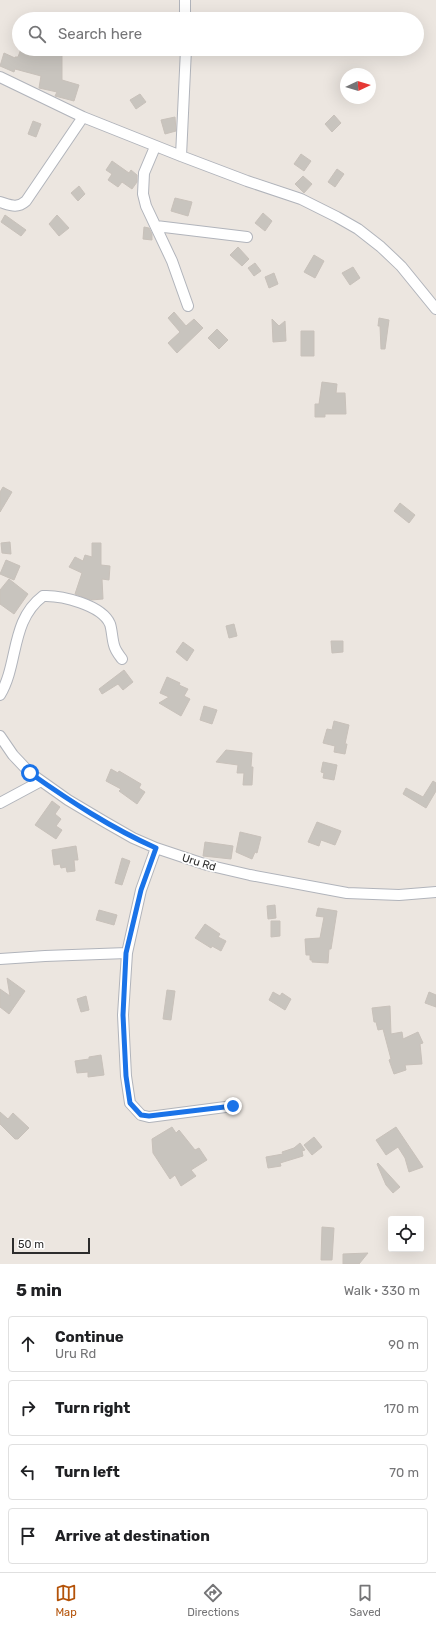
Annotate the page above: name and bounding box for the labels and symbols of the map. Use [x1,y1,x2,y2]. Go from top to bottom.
north arrow [340,68,376,104]
route start [21,764,39,782]
street label: Uru Rd [180,851,217,874]
route end [224,1097,242,1115]
scale bar [12,1236,90,1255]

